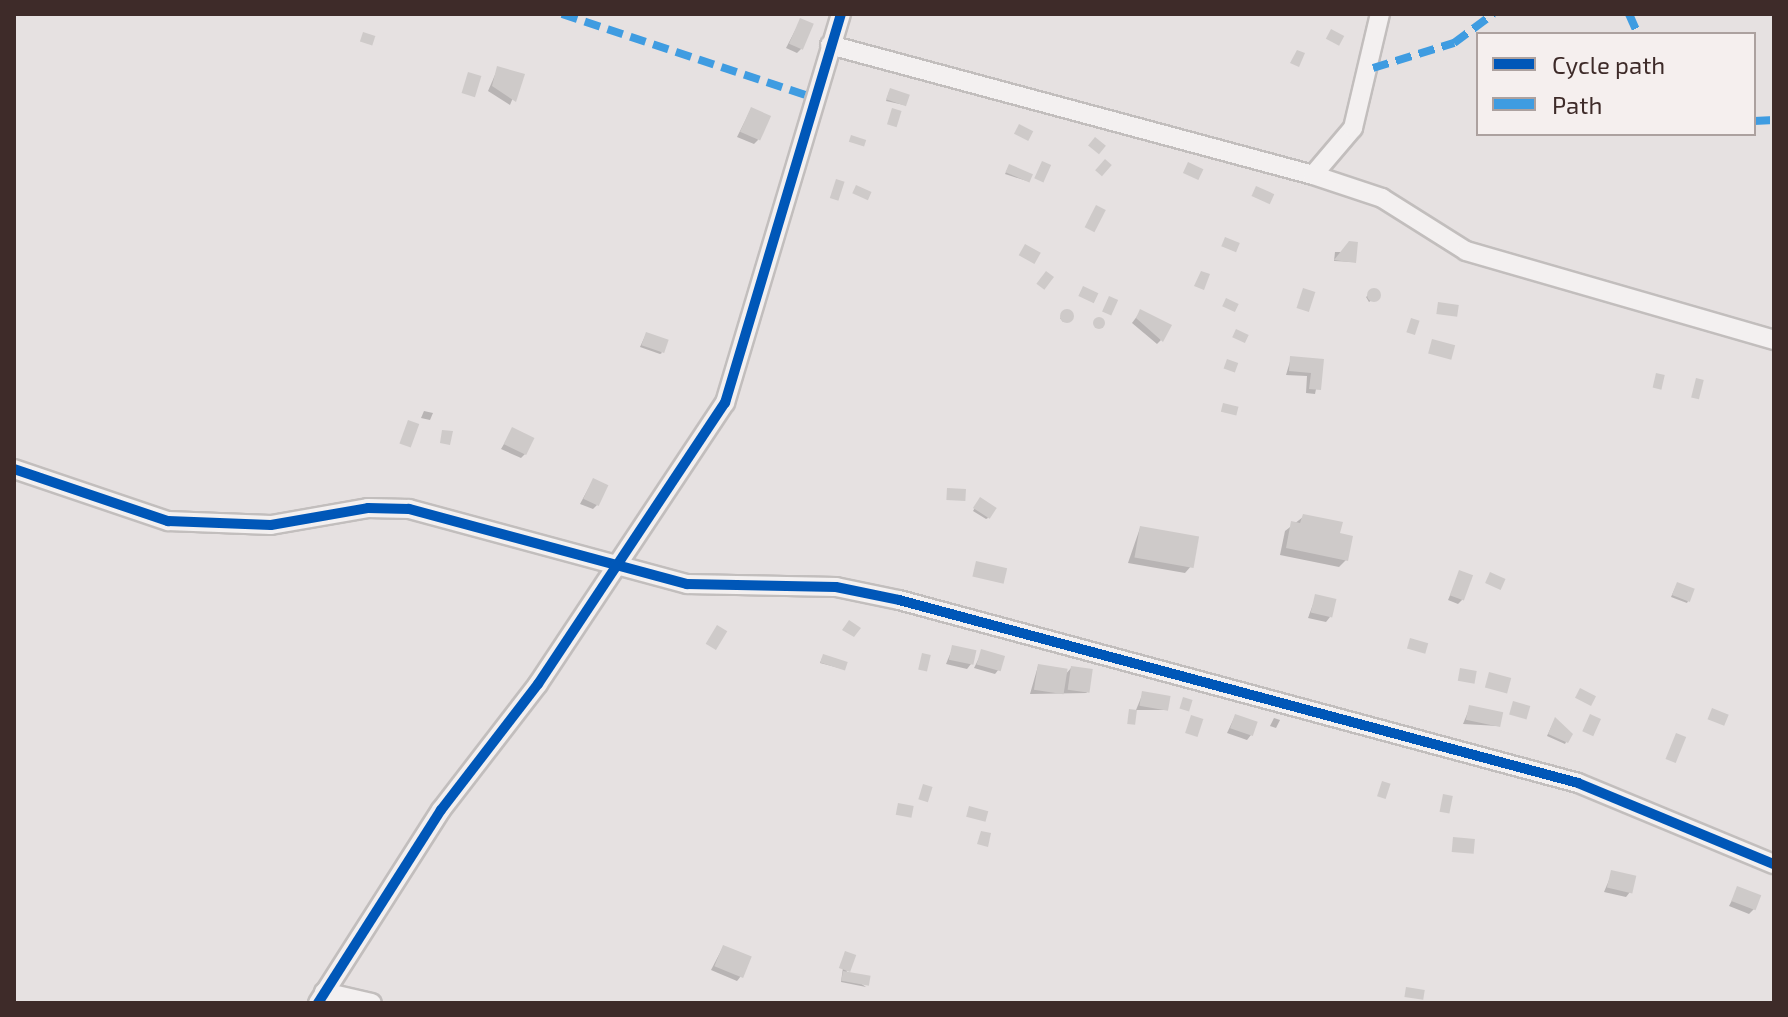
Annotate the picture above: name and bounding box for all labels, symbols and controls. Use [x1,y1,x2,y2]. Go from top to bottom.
legend [1476,32,1756,136]
text: Cycle path [1552,50,1665,79]
text: Path [1552,90,1602,119]

